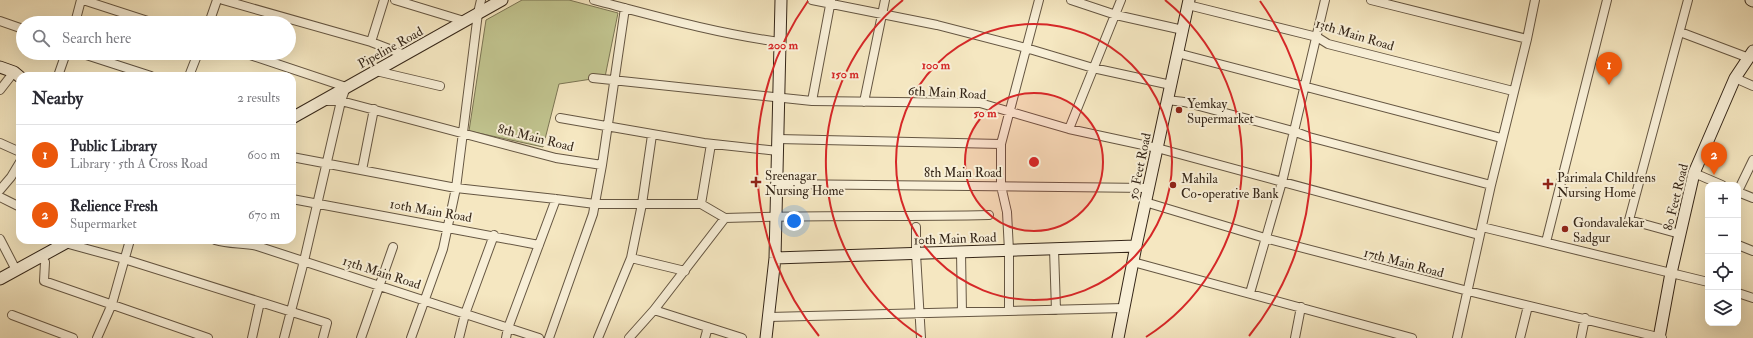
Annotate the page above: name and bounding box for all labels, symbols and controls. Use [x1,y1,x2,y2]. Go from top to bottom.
street label: 13th Main Road [1313,15,1396,55]
search box [16,16,296,60]
street label: Pipeline Road [355,23,427,73]
icon: search [30,27,52,49]
text: Search here [62,29,131,48]
text: 200 m [768,38,799,53]
pin: 1 [1596,52,1622,85]
text: 100 m [922,58,951,73]
text: 150 m [831,67,859,82]
street label: 6th Main Road [907,83,987,103]
text: Nearby [32,88,83,109]
text: 2 results [237,90,280,106]
place label: Yemkay Supermarket [1187,96,1254,128]
marker: Yemkay Supermarket [1174,105,1184,115]
text: 50 m [973,106,997,121]
street label: 8th Main Road [496,121,576,155]
street label: 50 Feet Road [1125,131,1155,201]
text: Public Library [70,137,157,156]
pin: 2 [1701,142,1727,175]
text: 1 [43,147,47,163]
text: 600 m [247,147,280,163]
centre of rings [1027,155,1041,169]
text: Library · 5th A Cross Road [70,156,208,172]
street label: 80 Feet Road [1660,162,1692,232]
street label: 8th Main Road [924,165,1002,181]
place label: Sreenagar Nursing Home [765,168,844,199]
place label: Parimala Childrens Nursing Home [1557,170,1656,201]
place label: Mahila Co-operative Bank [1181,171,1280,203]
marker: Sreenagar Nursing Home [750,176,762,188]
marker: Parimala Childrens Nursing Home [1542,178,1554,190]
marker: Mahila Co-operative Bank [1168,180,1178,190]
map controls [1705,182,1741,326]
button: + [1705,182,1741,218]
street label: 10th Main Road [389,196,474,226]
text: Relience Fresh [70,197,158,216]
text: 2 [42,207,48,223]
text: 670 m [248,207,280,223]
your location [784,211,804,231]
place label: Gondavalekar Sadgur [1573,215,1644,246]
text: Supermarket [70,216,137,232]
button: − [1705,218,1741,254]
marker: Gondavalekar Sadgur [1560,224,1570,234]
street label: 10th Main Road [913,230,997,248]
street label: 17th Main Road [1362,245,1446,281]
street label: 13th Main Road [341,253,423,293]
button: locate [1705,254,1741,290]
button: layers [1705,290,1741,326]

